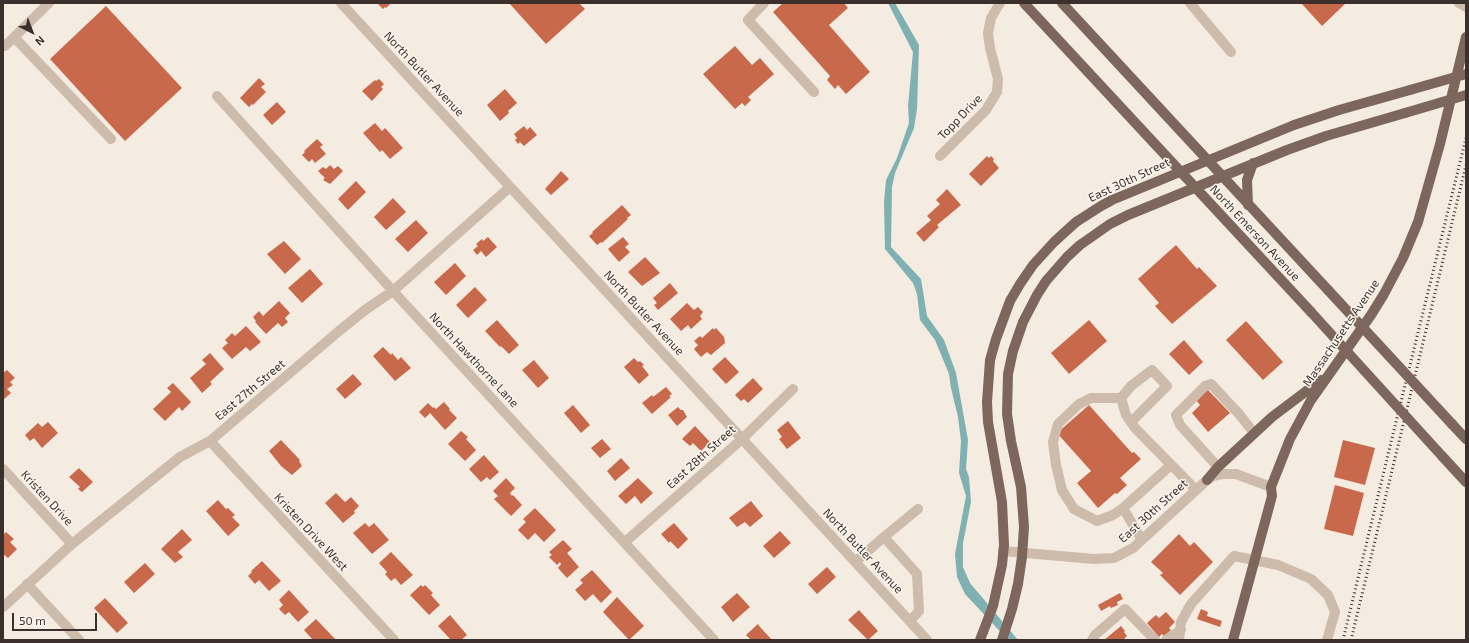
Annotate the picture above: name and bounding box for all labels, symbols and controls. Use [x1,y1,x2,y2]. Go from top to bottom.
north arrow [12,12,52,52]
street label: North Butler Avenue [381,29,467,119]
text: N [33,34,48,49]
street label: Topp Drive [935,91,985,143]
street label: East 30th Street [1086,155,1172,205]
street label: North Emerson Avenue [1207,182,1303,284]
street label: North Butler Avenue [601,268,687,358]
street label: Massachusetts Avenue [1300,277,1382,389]
street label: North Hawthorne Lane [426,310,522,410]
street label: East 27th Street [212,356,288,424]
street label: East 28th Street [663,422,739,492]
street label: Kristen Drive [18,467,76,529]
street label: East 30th Street [1115,476,1191,546]
street label: Kristen Drive West [271,490,351,574]
street label: North Butler Avenue [820,506,906,596]
scale bar [14,605,99,631]
text: 50 m [19,613,46,627]

